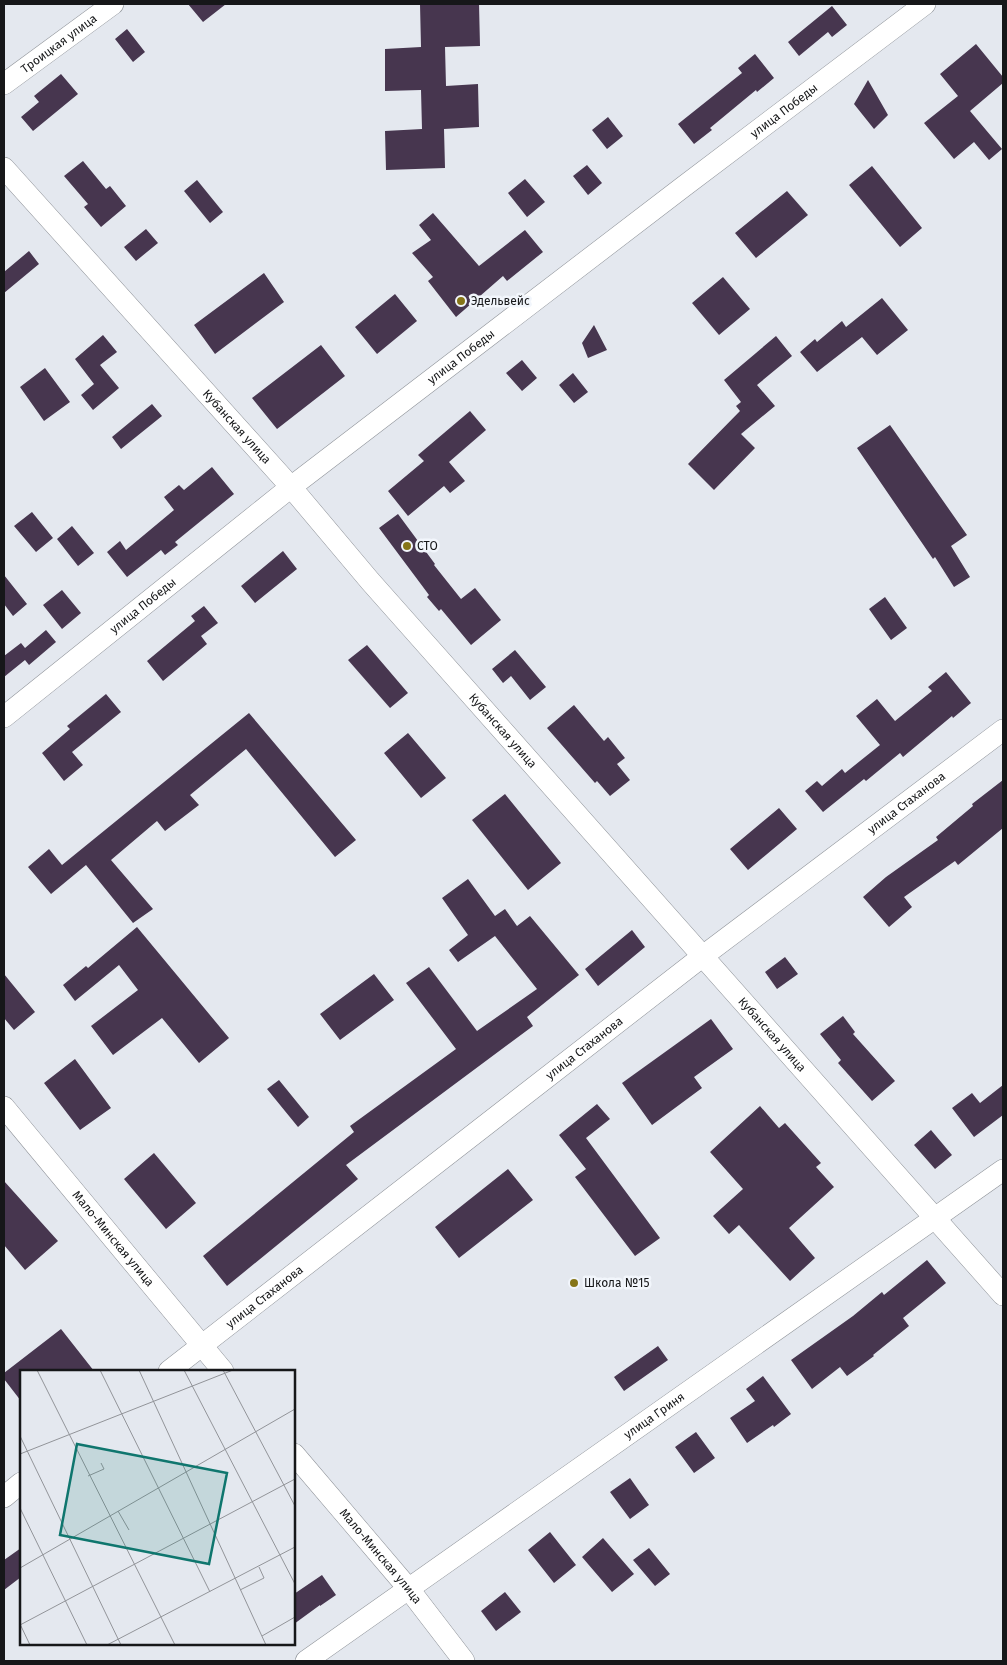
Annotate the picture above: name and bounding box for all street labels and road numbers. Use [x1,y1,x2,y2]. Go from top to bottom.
street label: Троицкая улица [18,11,99,76]
street label: улица Победы [748,81,820,141]
street label: улица Победы [425,327,497,387]
street label: Кубанская улица [200,387,274,467]
street label: улица Победы [107,575,179,636]
street label: Кубанская улица [466,691,539,771]
street label: улица Стаханова [865,769,948,837]
street label: Кубанская улица [735,994,809,1075]
street label: улица Стаханова [543,1014,626,1083]
street label: Мало-Минская улица [69,1188,157,1289]
street label: улица Стаханова [223,1262,306,1331]
street label: улица Гриня [621,1390,687,1442]
street label: Мало-Минская улица [337,1506,425,1607]

